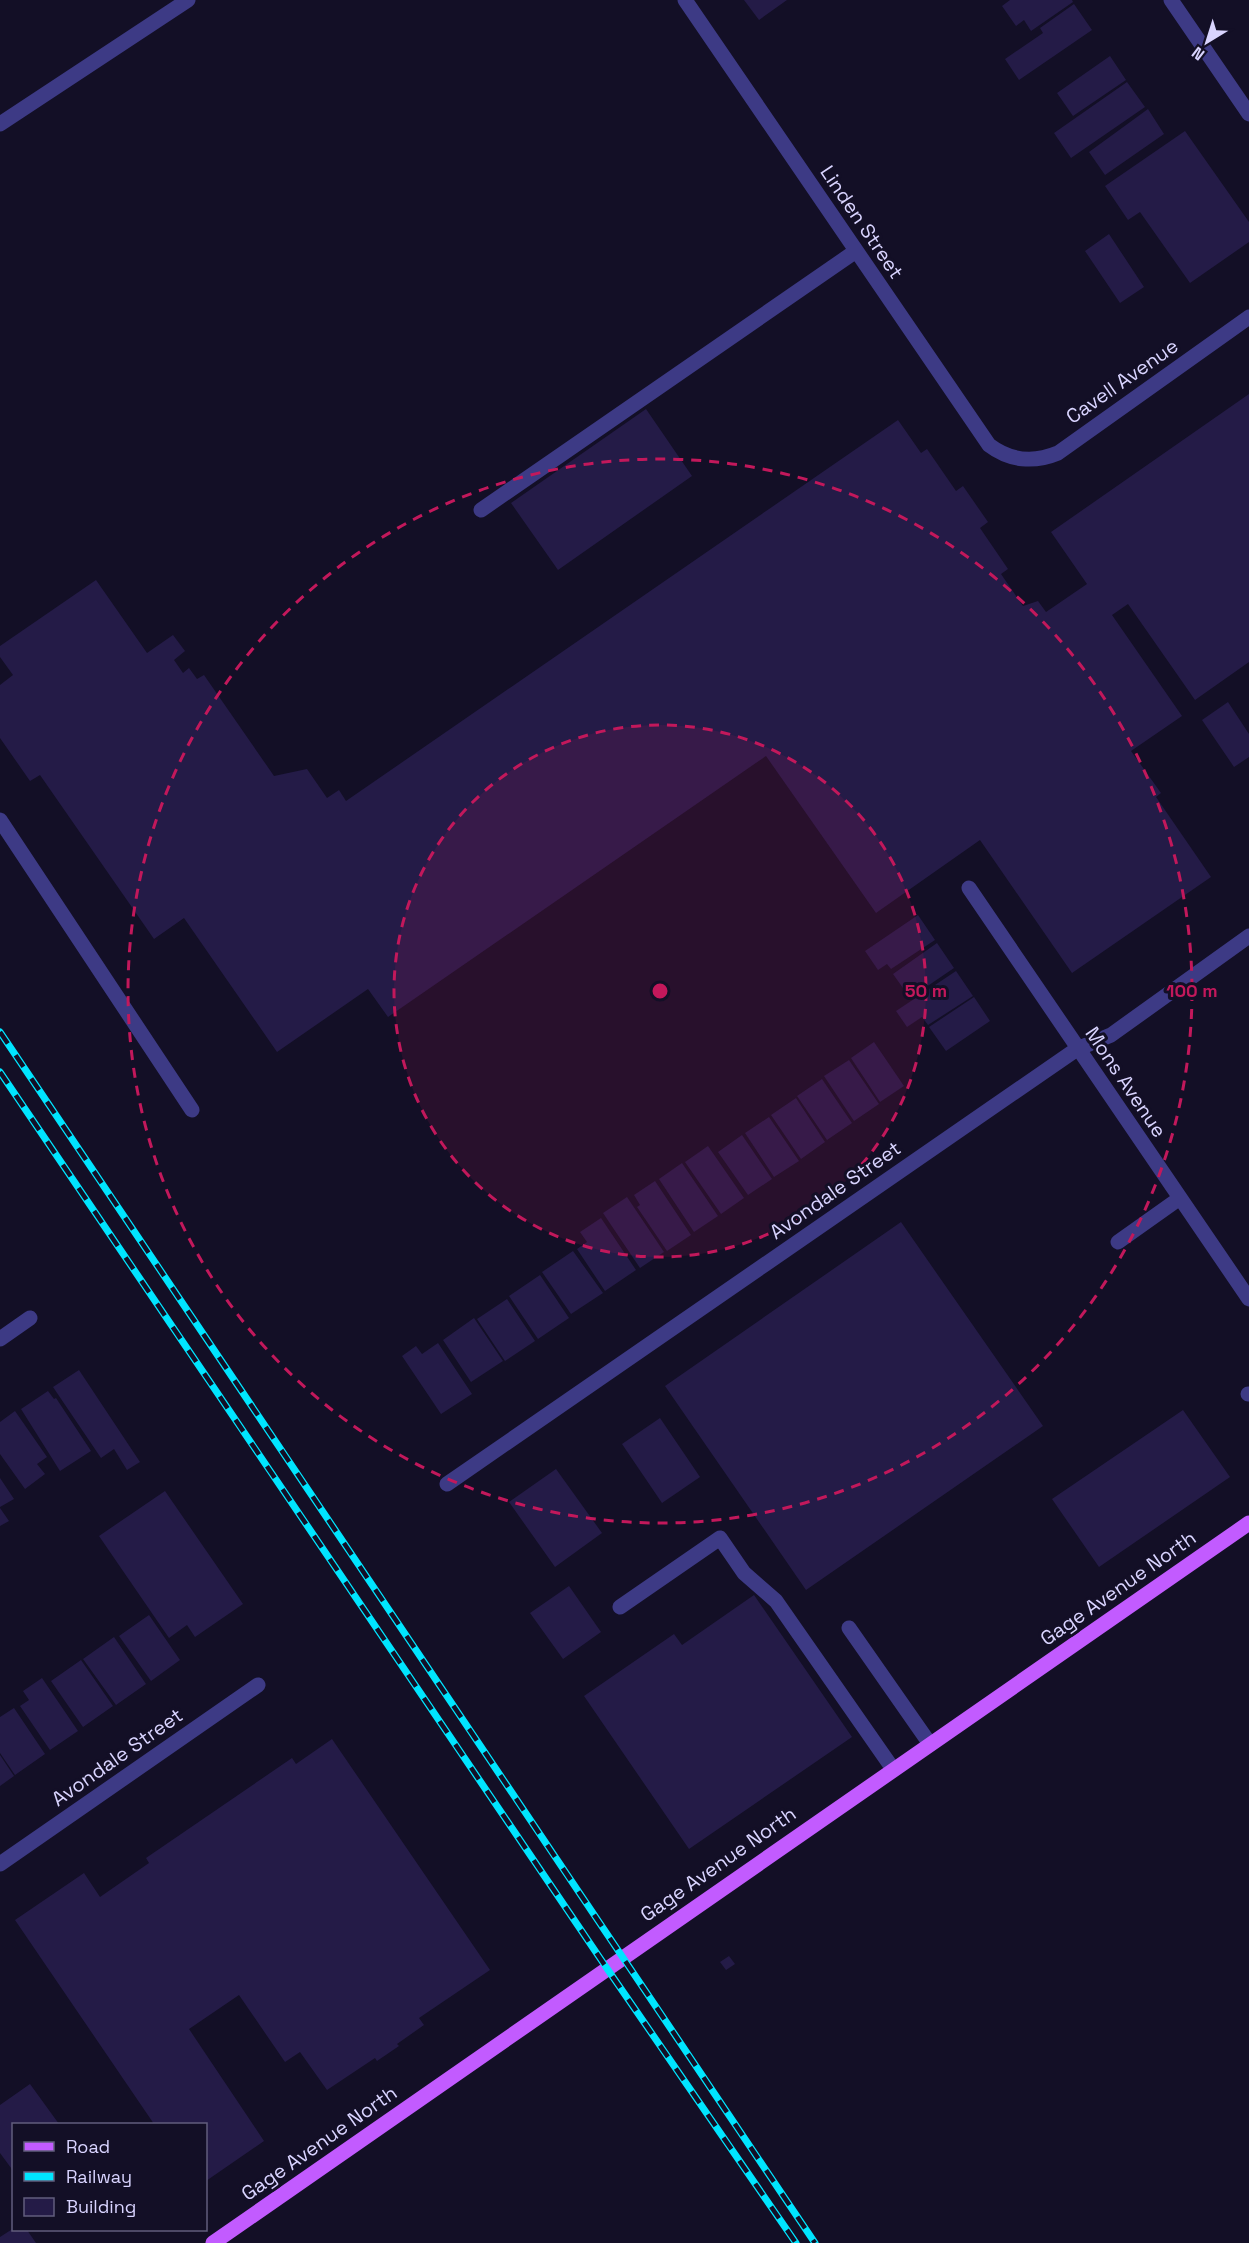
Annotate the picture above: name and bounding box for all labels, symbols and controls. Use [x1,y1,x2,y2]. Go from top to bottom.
north arrow [1177,12,1237,72]
text: N [1187,42,1209,65]
street label: Linden Street [815,160,909,284]
street label: Cavell Avenue [1061,333,1183,429]
text: 50 m [905,979,947,1002]
text: 100 m [1166,979,1218,1002]
centre of rings [650,981,670,1001]
street label: Mons Avenue [1079,1022,1173,1142]
street label: Avondale Street [764,1135,906,1245]
street label: Gage Avenue North [1035,1524,1201,1652]
street label: Avondale Street [46,1702,188,1812]
street label: Gage Avenue North [635,1800,801,1928]
street label: Gage Avenue North [236,2079,402,2207]
legend [12,2123,207,2231]
text: Road [66,2135,110,2158]
text: Railway [66,2165,132,2188]
text: Building [66,2195,136,2218]

